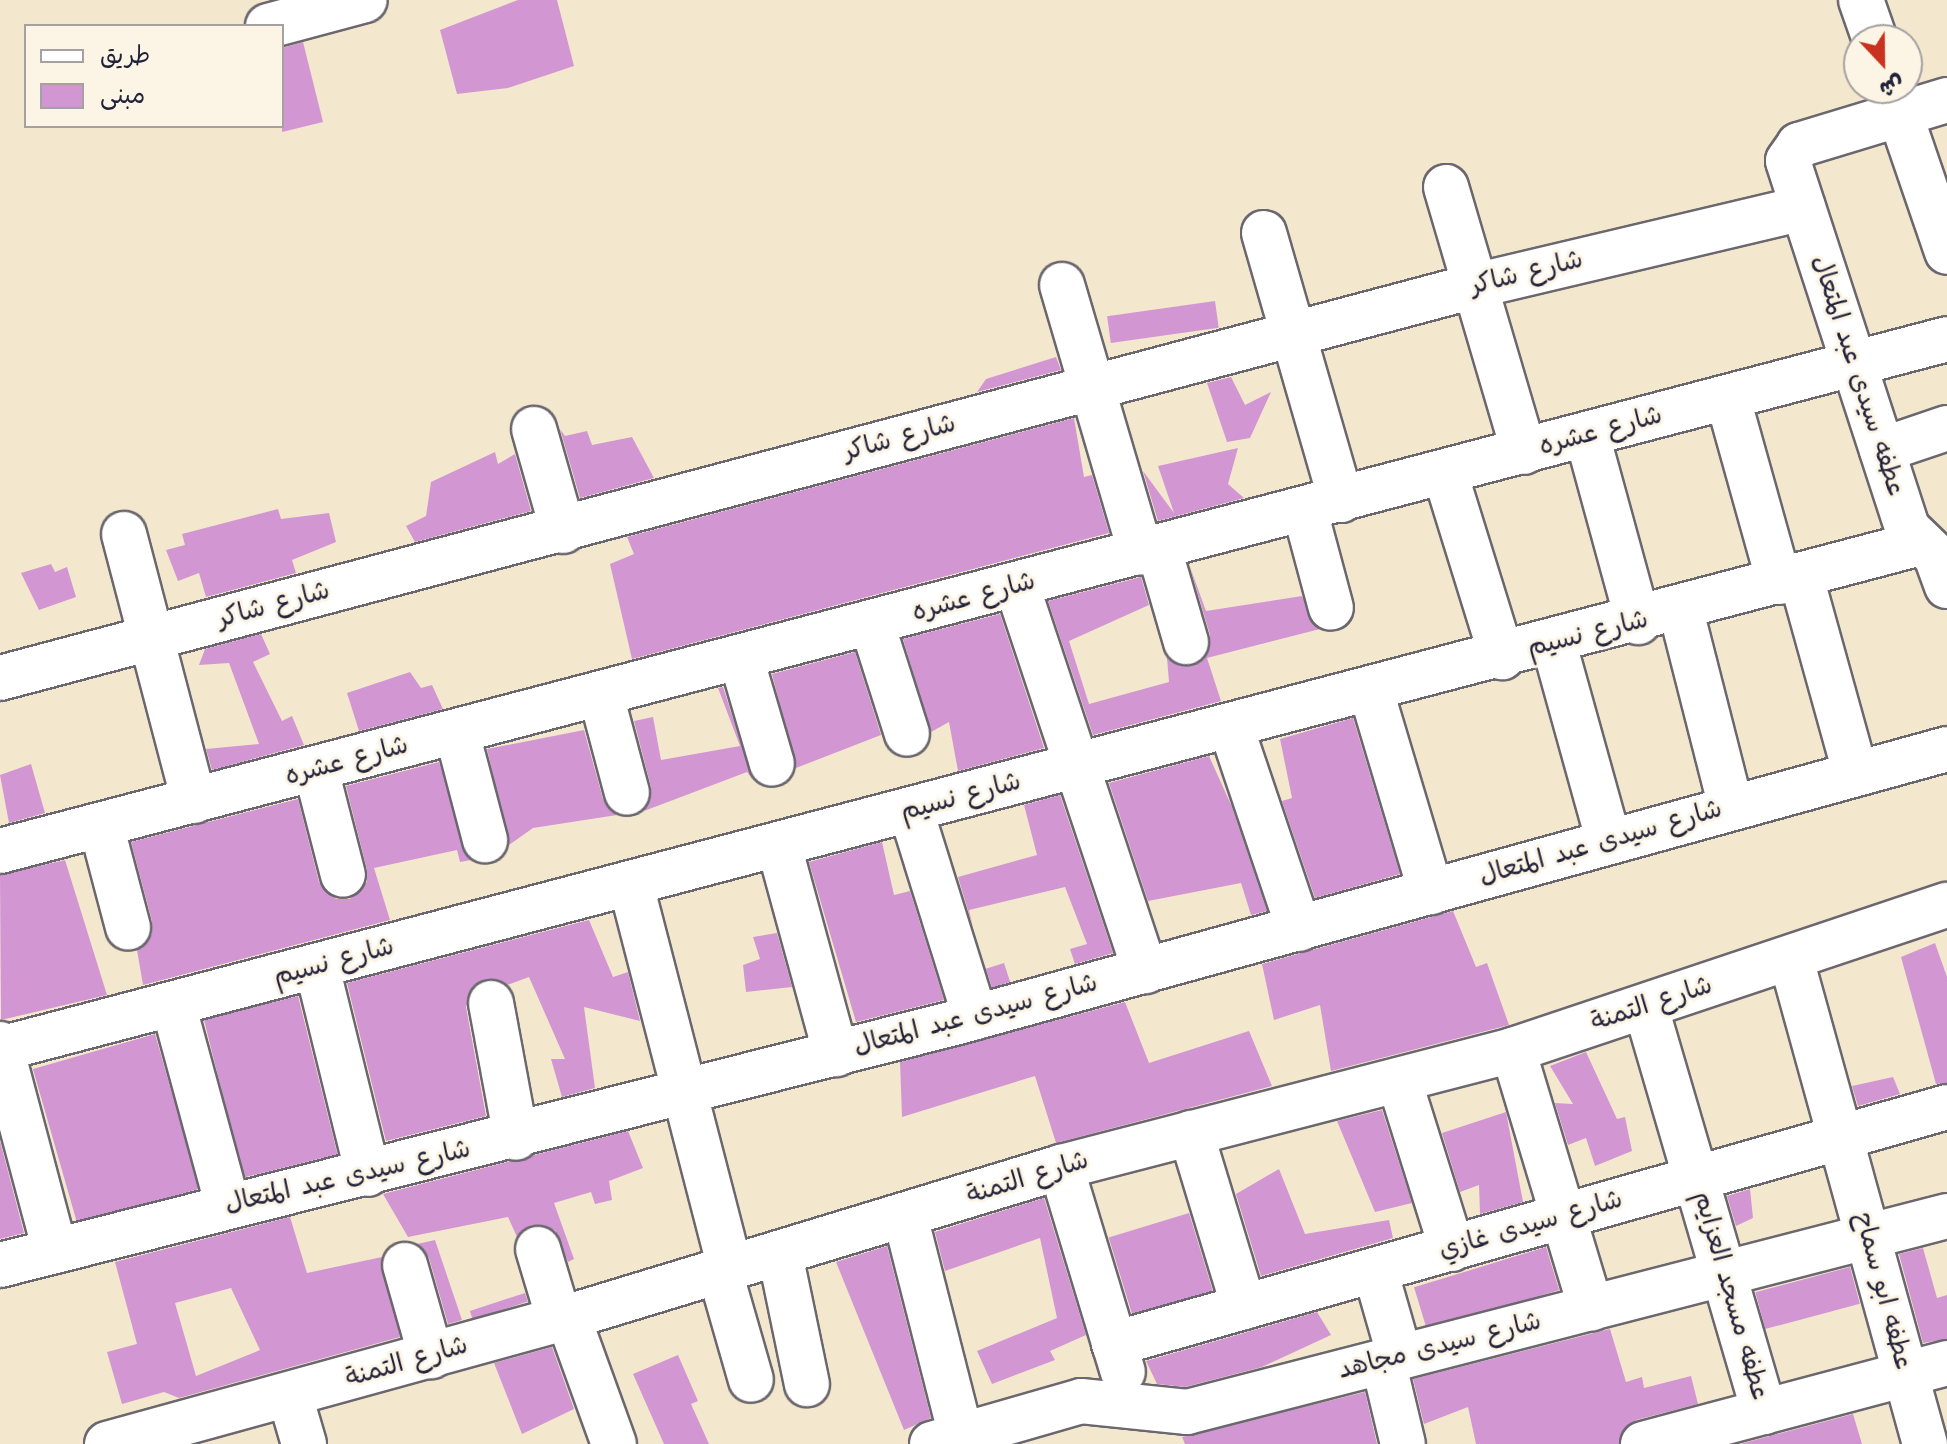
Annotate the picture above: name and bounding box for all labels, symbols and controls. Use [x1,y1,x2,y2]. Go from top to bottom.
legend [24,24,284,128]
north arrow [1843,24,1923,104]
text: طريق [100,37,150,76]
text: ش [1874,64,1909,106]
text: مبنى [100,77,145,116]
street label: شارع شاكر [1468,245,1586,303]
street label: عطفه سيدى عبد المتعال [1803,252,1911,500]
street label: شارع عشره [1536,401,1666,463]
street label: شارع شاكر [841,409,959,469]
street label: شارع عشره [909,567,1039,629]
street label: شارع شاكر [215,576,333,636]
street label: شارع نسيم [1524,605,1652,665]
street label: شارع عشره [282,731,412,793]
street label: شارع نسيم [897,767,1025,829]
street label: شارع سيدى عبد المتعال [1476,794,1726,894]
street label: شارع نسيم [270,932,398,994]
street label: شارع سيدى عبد المتعال [851,968,1101,1064]
street label: شارع التمنة [1587,971,1717,1039]
street label: شارع سيدى عبد المتعال [222,1135,474,1221]
street label: شارع التمنة [963,1146,1093,1212]
street label: شارع سيدى غازي [1436,1185,1626,1267]
street label: عطفه مسجد العزايم [1685,1188,1775,1404]
street label: عطفه ابو سماح [1846,1209,1918,1373]
street label: شارع سيدى مجاهد [1335,1307,1545,1387]
street label: شارع التمنة [342,1331,472,1395]

